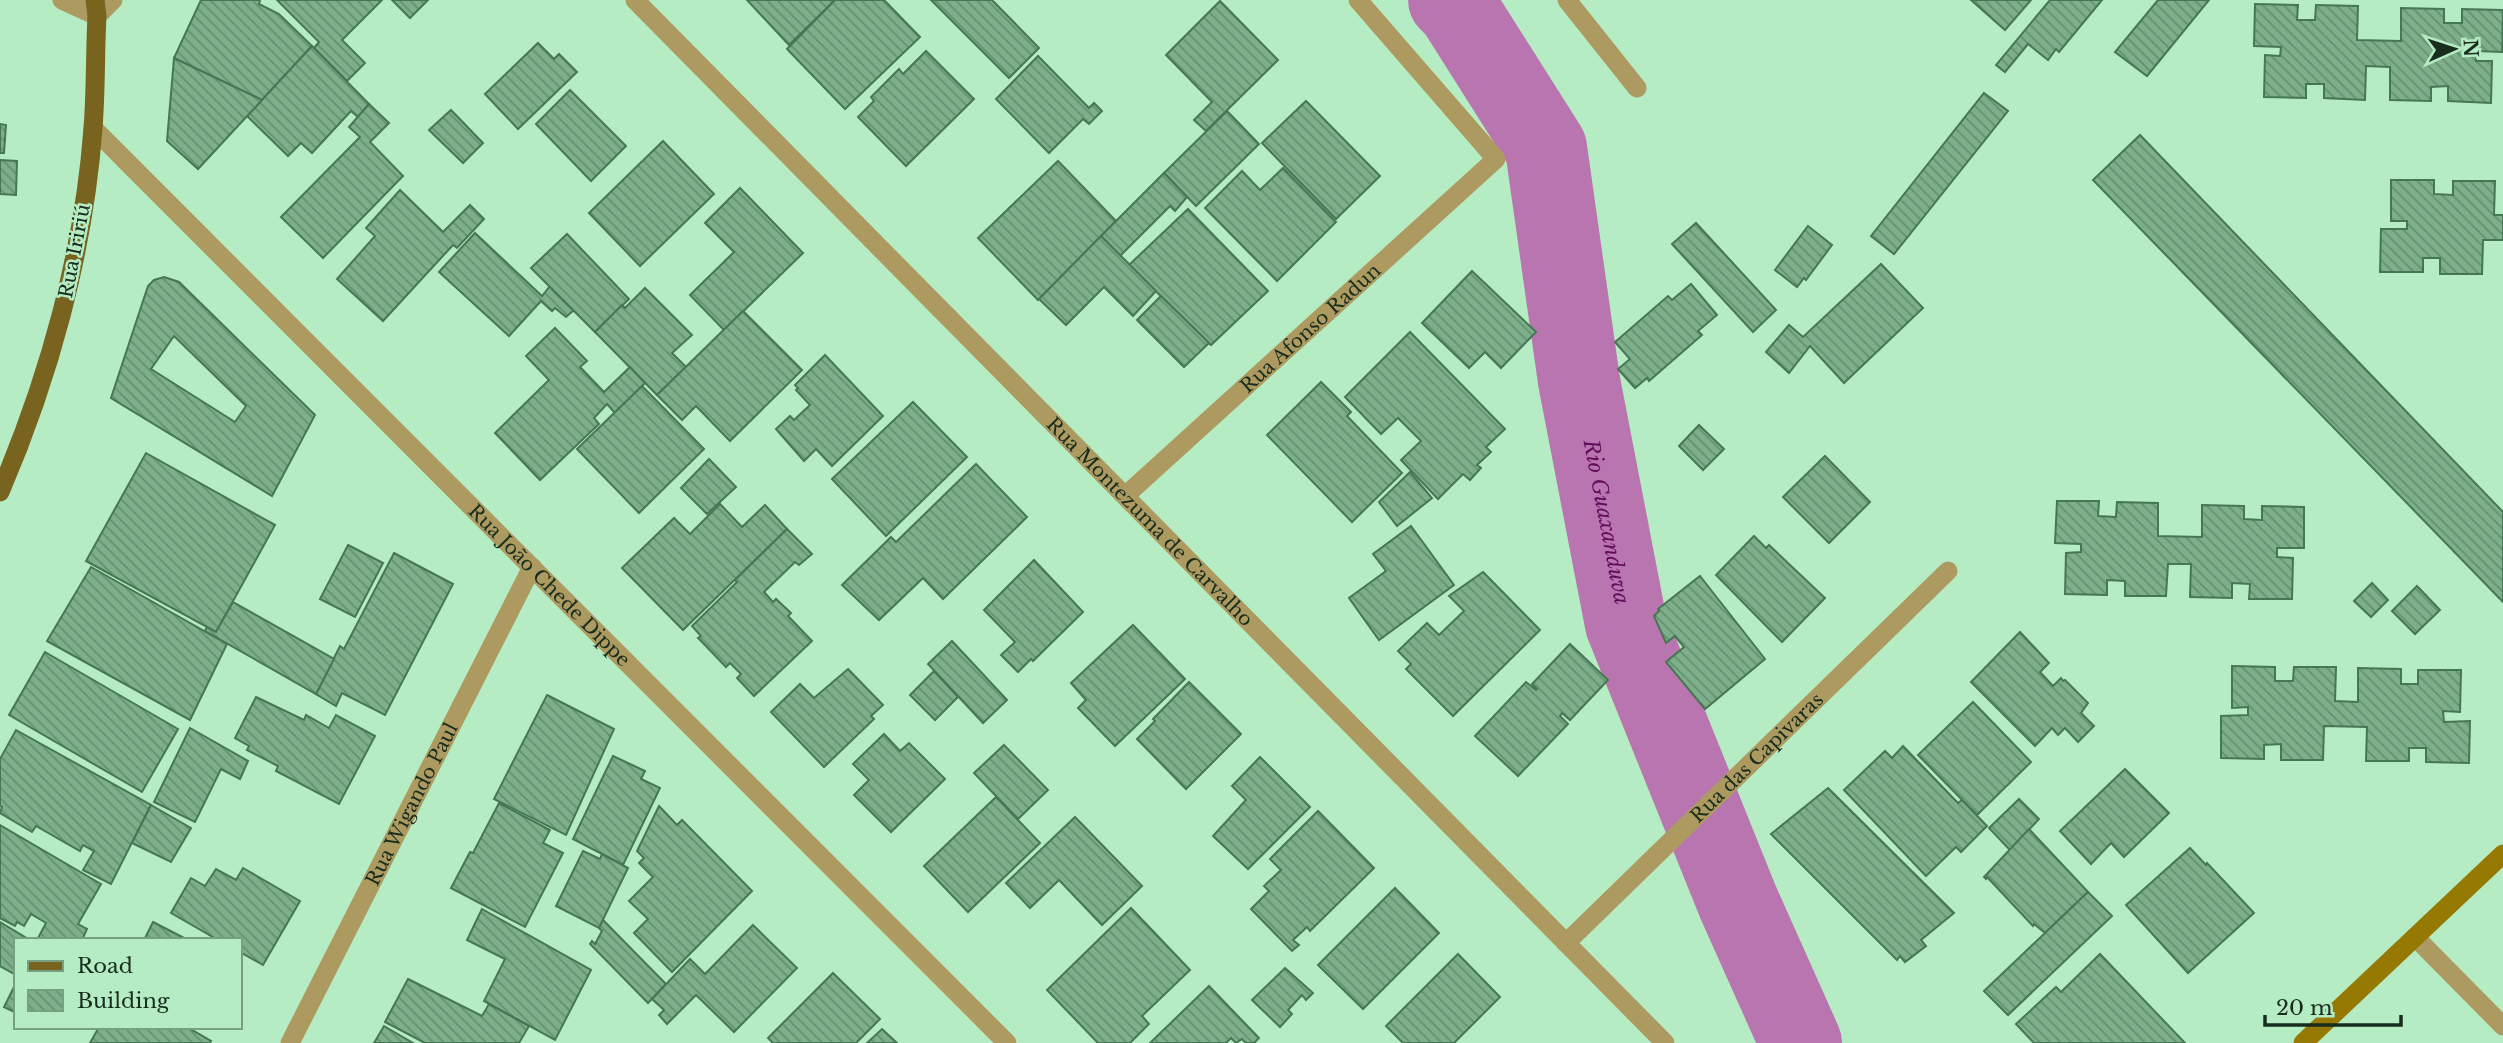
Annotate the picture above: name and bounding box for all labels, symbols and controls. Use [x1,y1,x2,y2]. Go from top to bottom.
north arrow [2419,14,2489,84]
text: N [2459,39,2482,58]
street label: Rua Iririú [54,202,95,300]
street label: Rua Afonso Radun [1236,259,1385,398]
street label: Rua Montezuma de Carvalho [1042,413,1258,631]
water label: Rio Guaxanduva [1577,436,1635,607]
street label: Rua João Chede Dippe [463,500,635,671]
street label: Rua das Capivaras [1686,688,1828,827]
street label: Rua Wigando Paul [361,719,463,890]
legend [14,938,242,1029]
text: Road [77,953,133,979]
scale bar [2265,984,2402,1028]
text: Building [77,988,170,1014]
text: 20 m [2276,995,2333,1021]

